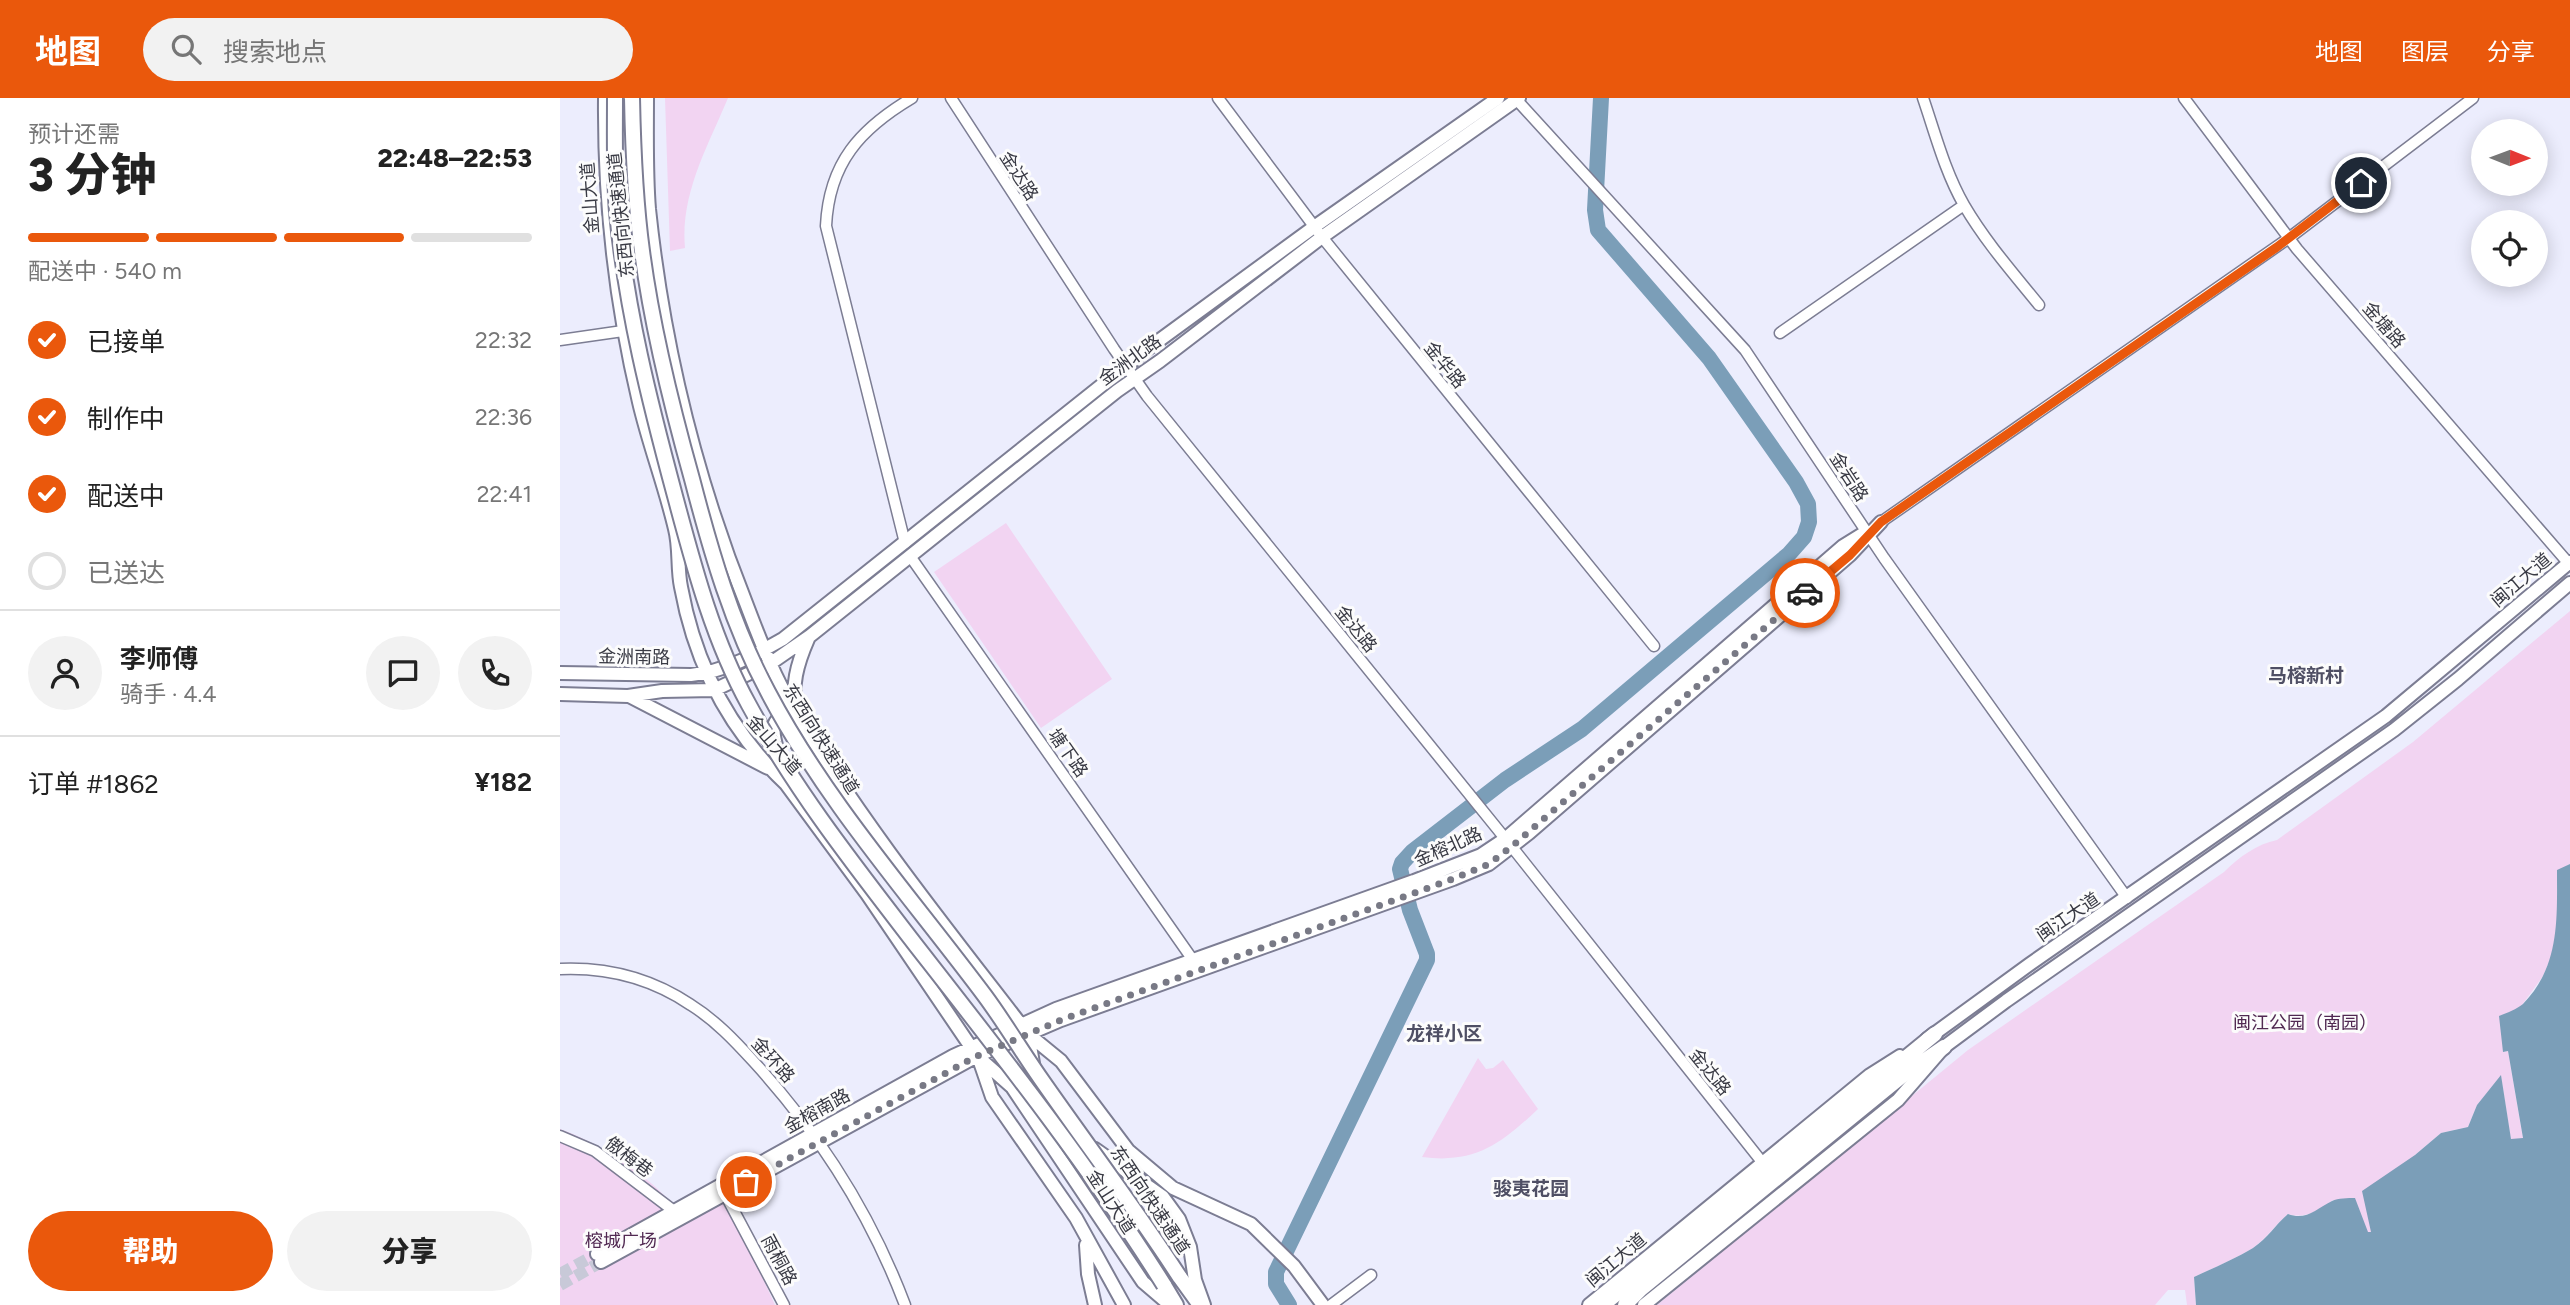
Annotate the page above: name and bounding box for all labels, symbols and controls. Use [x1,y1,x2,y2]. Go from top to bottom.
search box [143,18,633,81]
icon: search [167,30,205,68]
text: 地图 [35,32,101,71]
text: 搜索地点 [223,36,327,68]
text: 地图 [2315,37,2363,66]
text: 图层 [2401,37,2449,66]
text: 分享 [2487,37,2535,66]
north arrow [2471,119,2548,196]
map controls [2471,119,2548,287]
text: 预计还需 [28,120,120,148]
text: 22:48–22:53 [377,142,532,174]
text: 3 分钟 [28,147,157,203]
street label: 金达路 [995,147,1043,205]
street label: 东西向快速通道 [603,151,639,279]
pin [2331,153,2391,213]
street label: 金山大道 [577,161,603,235]
icon: home [2342,164,2380,202]
button: locate [2471,210,2548,287]
text: 配送中 · 540 m [28,257,182,285]
street label: 金塘路 [2358,297,2410,353]
icon: check [28,321,66,359]
text: 已接单 [87,326,165,358]
text: 22:32 [475,326,532,354]
street label: 金洲北路 [1094,330,1166,390]
street label: 金华路 [1419,337,1471,393]
icon: check [28,398,66,436]
text: 制作中 [87,403,165,435]
text: 22:36 [475,403,532,431]
street label: 金岩路 [1825,448,1873,506]
icon: check [28,475,66,513]
text: 配送中 [87,480,165,512]
text: 22:41 [477,480,532,508]
street label: 闽江大道 [2486,548,2556,612]
text: 已送达 [87,557,165,589]
courier [1770,558,1840,628]
icon: car [1786,574,1824,612]
street label: 金达路 [1330,601,1382,657]
button: person [28,636,102,710]
button: chat [366,636,440,710]
button: phone [458,636,532,710]
text: 李师傅 [120,643,198,675]
street label: 金洲南路 [598,645,670,669]
district label: 马榕新村 [2268,664,2344,687]
text: 骑手 · 4.4 [120,680,217,708]
street label: 东西向快速通道 [778,680,864,798]
street label: 金山大道 [742,711,806,779]
street label: 塘下路 [1044,725,1092,781]
text: ¥182 [475,766,532,798]
text: 订单 #1862 [28,768,159,800]
street label: 金榕北路 [1411,822,1485,872]
street label: 闽江大道 [2032,888,2104,946]
park label: 闽江公园（南园） [2233,1012,2377,1034]
district label: 龙祥小区 [1406,1022,1482,1045]
street label: 金环路 [747,1033,799,1087]
street label: 金达路 [1684,1044,1736,1100]
street label: 金榕南路 [780,1084,854,1138]
street label: 傲梅巷 [601,1132,657,1182]
street label: 东西向快速通道 [1106,1142,1194,1258]
pin [716,1152,776,1212]
icon: bag [727,1163,765,1201]
street label: 金山大道 [1082,1166,1140,1238]
district label: 骏夷花园 [1493,1177,1569,1200]
button: 帮助 [28,1211,273,1291]
button: 分享 [287,1211,532,1291]
street label: 闽江大道 [1581,1228,1651,1292]
park label: 榕城广场 [585,1230,657,1252]
street label: 雨桐路 [757,1231,801,1289]

